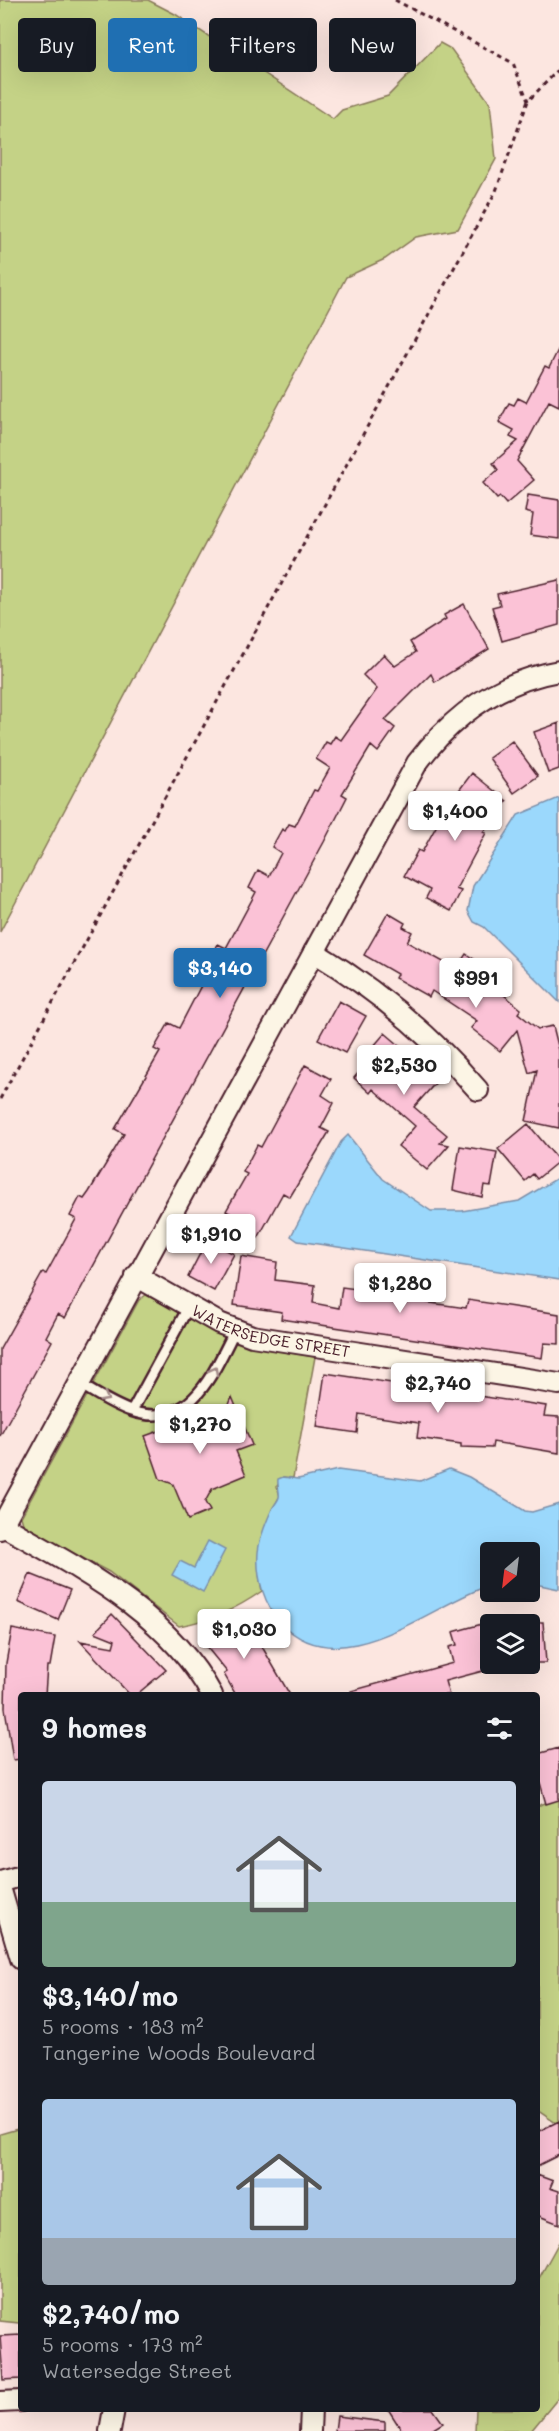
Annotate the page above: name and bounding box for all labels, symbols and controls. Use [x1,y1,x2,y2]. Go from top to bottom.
chip: Buy [18,18,96,72]
chip: Rent [108,18,197,72]
chip: Filters [209,18,317,72]
chip: New [329,18,416,72]
pin: $1,400 [406,791,504,842]
text: $1,400 [422,797,488,823]
pin: $3,140 [171,948,269,999]
text: $3,140 [188,954,252,980]
pin: $991 [440,958,512,1009]
text: $991 [453,964,499,990]
pin: $2,530 [355,1045,453,1096]
text: $2,530 [371,1051,437,1077]
pin: $1,910 [162,1214,260,1265]
text: $1,910 [180,1220,242,1246]
pin: $1,280 [351,1263,449,1314]
text: $1,280 [368,1269,432,1295]
street label: WATERSEDGE STREET [188,1299,352,1361]
pin: $2,740 [389,1363,487,1414]
one-way arrow [207,1367,218,1378]
text: $2,740 [405,1369,471,1395]
one-way arrow [99,1391,109,1402]
pin: $1,270 [151,1404,249,1455]
text: $1,270 [169,1410,231,1436]
north arrow [480,1542,540,1602]
map controls [480,1542,540,1674]
pin: $1,030 [195,1609,293,1660]
button: layers [480,1614,540,1674]
text: $1,030 [211,1615,277,1641]
text: 9 homes [42,1711,147,1745]
icon: filters [483,1712,516,1745]
icon: home [225,1820,333,1928]
text: $3,140/mo [42,1979,178,2013]
text: 5 rooms · 183 m² [42,2013,204,2039]
text: Tangerine Woods Boulevard [42,2039,315,2065]
icon: home [225,2138,333,2246]
text: $2,740/mo [42,2297,180,2331]
text: 5 rooms · 173 m² [42,2331,203,2357]
text: Watersedge Street [42,2357,232,2383]

